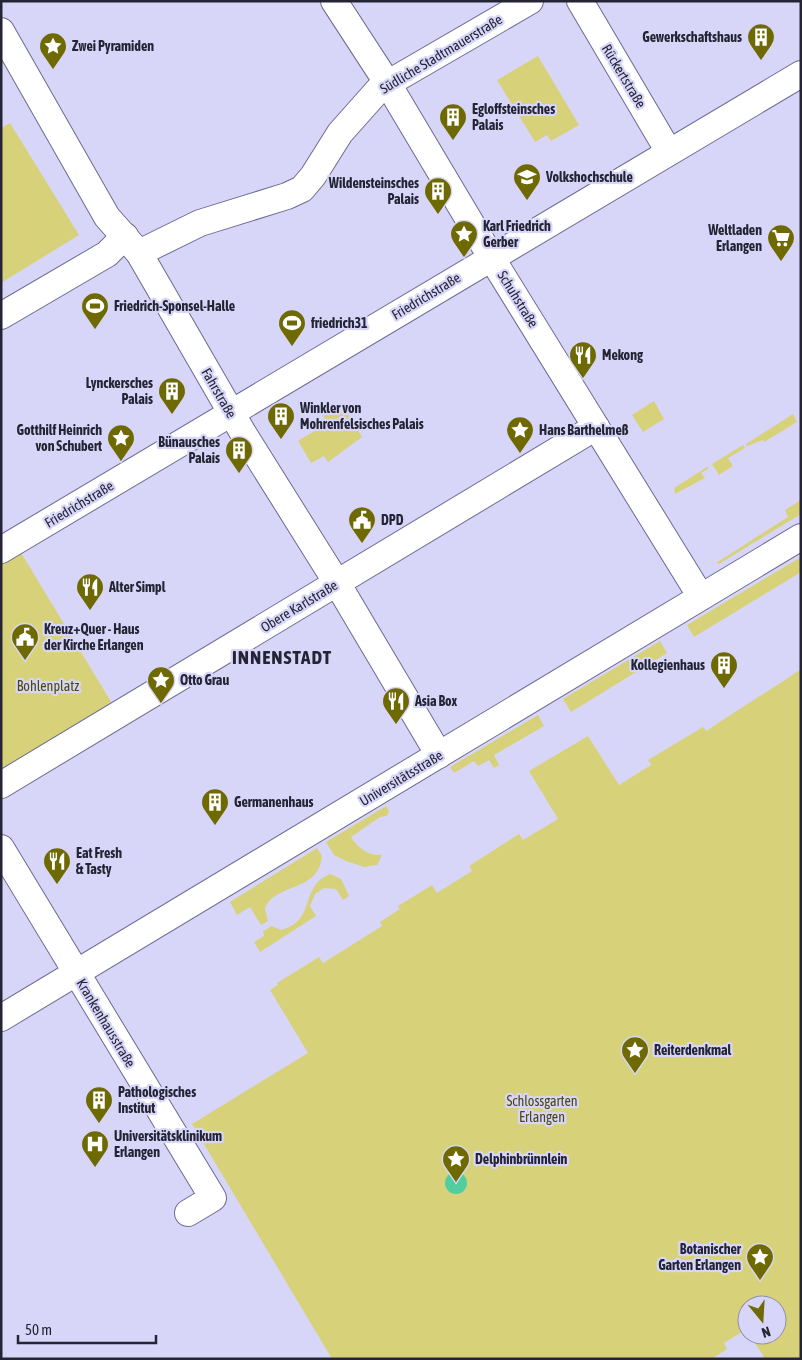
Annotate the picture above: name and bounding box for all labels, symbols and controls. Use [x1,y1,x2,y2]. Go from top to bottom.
street label: Südliche Stadtmauerstraße [377,11,505,97]
building icon: Gewerkschaftshaus [746,22,776,61]
place label: Gewerkschaftshaus [642,29,742,45]
place icon: Zwei Pyramiden [38,31,68,70]
place label: Zwei Pyramiden [72,38,154,54]
street label: Rückertstraße [599,41,649,111]
place label: Egloffsteinsches Palais [472,101,555,133]
building icon: Egloffsteinsches Palais [438,102,468,141]
school or university icon: Volkshochschule [512,162,542,201]
place label: Volkshochschule [545,169,633,185]
place label: Wildensteinsches Palais [328,175,419,207]
building icon: Wildensteinsches Palais [423,176,453,215]
place label: Karl Friedrich Gerber [483,218,551,250]
place icon: Karl Friedrich Gerber [449,219,479,258]
place label: Weltladen Erlangen [707,222,762,254]
supermarket icon: Weltladen Erlangen [766,223,796,262]
street label: Schuhstraße [494,268,542,330]
street label: Friedrichstraße [389,269,463,323]
sports icon: Friedrich-Sponsel-Halle [80,291,110,330]
place label: Friedrich-Sponsel-Halle [114,298,235,314]
sports icon: friedrich31 [277,308,307,347]
place label: friedrich31 [310,315,368,331]
restaurant icon: Mekong [568,340,598,379]
place label: Mekong [602,347,644,363]
street label: Fahrstraße [198,365,240,421]
place label: Lynckersches Palais [86,375,153,407]
building icon: Lynckersches Palais [157,376,187,415]
place label: Winkler von Mohrenfelsisches Palais [299,400,424,432]
building icon: Winkler von Mohrenfelsisches Palais [266,401,296,440]
place icon: Hans Barthelmeß [505,415,535,454]
place label: Gotthilf Heinrich von Schubert [17,422,102,454]
place label: Hans Barthelmeß [539,422,629,438]
place icon: Gotthilf Heinrich von Schubert [106,423,136,462]
place label: Bünausches Palais [158,434,220,466]
building icon: Bünausches Palais [224,435,254,474]
street label: Friedrichstraße [42,477,116,531]
public building icon: DPD [347,505,377,544]
place label: DPD [381,512,404,528]
restaurant icon: Alter Simpl [75,572,105,611]
street label: Obere Karlstraße [258,577,340,635]
place label: Alter Simpl [108,579,166,595]
place label: Kreuz+Quer - Haus der Kirche Erlangen [44,621,144,653]
public building icon: Kreuz+Quer - Haus der Kirche Erlangen [10,622,40,661]
district label: INNENSTADT [232,646,332,668]
building icon: Kollegienhaus [709,650,739,689]
place label: Kollegienhaus [631,657,705,673]
place icon: Otto Grau [146,665,176,704]
place label: Otto Grau [180,672,229,688]
park label: Bohlenplatz [17,678,79,694]
restaurant icon: Asia Box [381,686,411,725]
place label: Asia Box [414,693,458,709]
street label: Universitätsstraße [356,747,446,809]
building icon: Germanenhaus [200,787,230,826]
place label: Germanenhaus [234,794,313,810]
place label: Eat Fresh & Tasty [76,845,122,877]
restaurant icon: Eat Fresh & Tasty [42,846,72,885]
street label: Krankenhausstraße [73,976,139,1070]
place icon: Reiterdenkmal [620,1035,650,1074]
place label: Reiterdenkmal [654,1042,731,1058]
place label: Pathologisches Institut [118,1084,196,1116]
building icon: Pathologisches Institut [84,1085,114,1124]
park label: Schlossgarten Erlangen [506,1093,578,1125]
place label: Universitätsklinikum Erlangen [114,1128,222,1160]
hospital icon: Universitätsklinikum Erlangen [80,1129,110,1168]
place icon: Delphinbrünnlein [441,1144,471,1183]
place label: Delphinbrünnlein [475,1151,568,1167]
place label: Botanischer Garten Erlangen [658,1241,742,1273]
place icon: Botanischer Garten Erlangen [745,1242,775,1281]
north arrow [737,1295,787,1345]
scale bar [18,1312,155,1344]
text: 50 m [25,1321,52,1338]
text: N [760,1323,772,1341]

